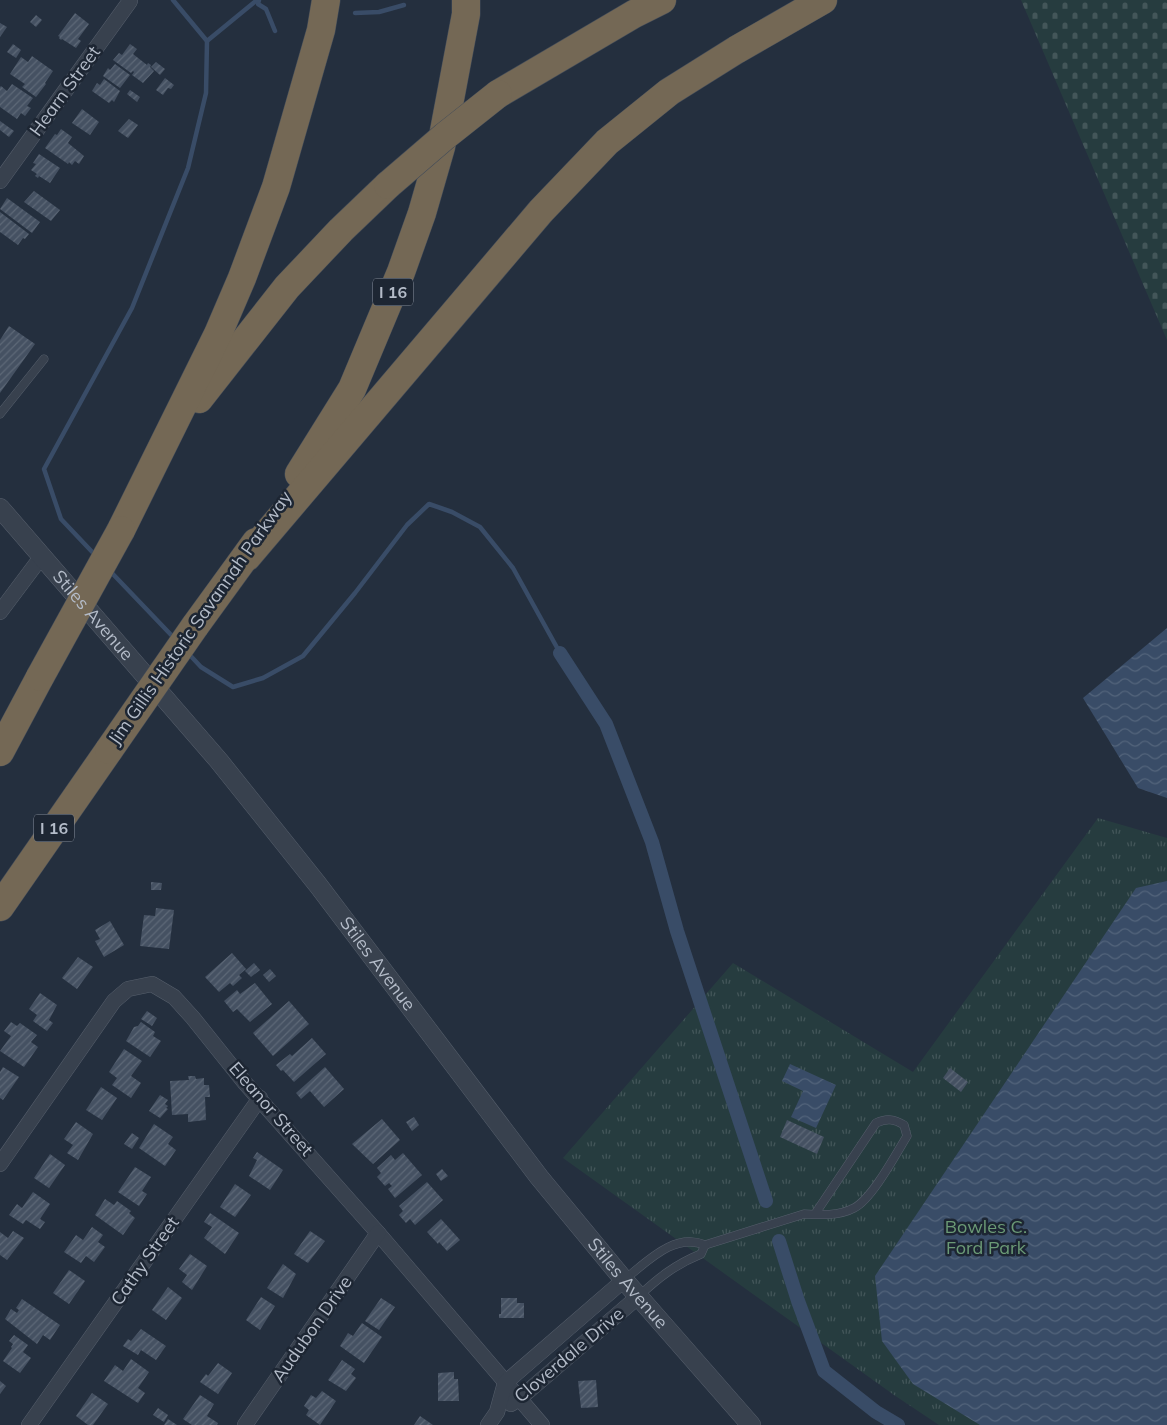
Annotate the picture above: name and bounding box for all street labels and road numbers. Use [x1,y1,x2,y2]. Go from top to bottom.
street label: Hearn Street [24,41,105,140]
road number: I 16 [373,278,413,306]
street label: Jim Gillis Historic Savannah Parkway [103,486,297,749]
street label: Stiles Avenue [48,565,139,665]
road number: I 16 [34,814,74,841]
street label: Stiles Avenue [335,912,421,1015]
street label: Eleanor Street [224,1057,319,1160]
street label: Cathy Street [105,1212,184,1310]
street label: Stiles Avenue [583,1233,673,1333]
street label: Audubon Drive [266,1271,357,1386]
street label: Cloverdale Drive [509,1302,628,1407]

